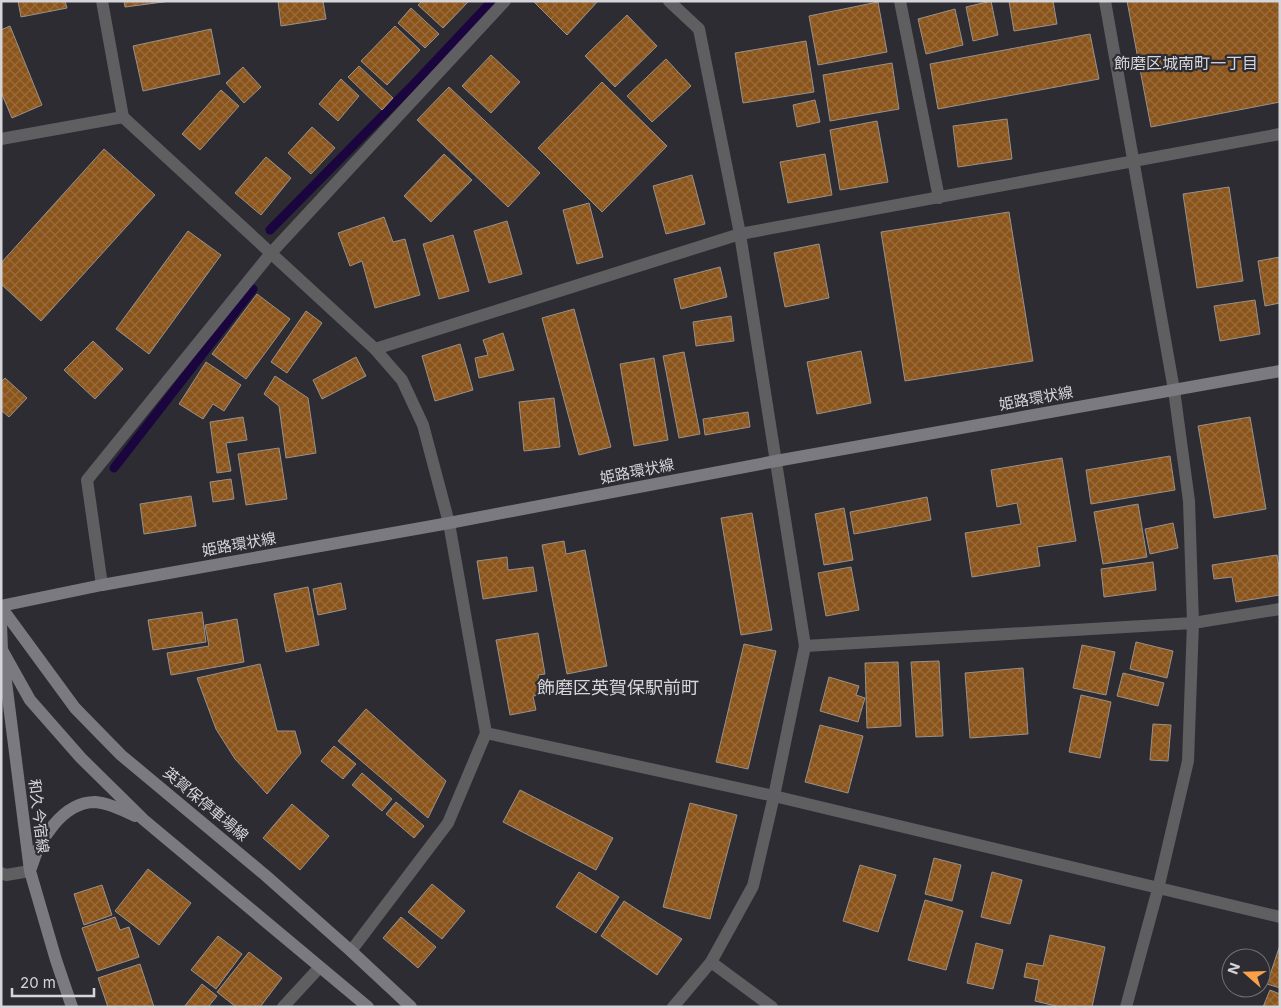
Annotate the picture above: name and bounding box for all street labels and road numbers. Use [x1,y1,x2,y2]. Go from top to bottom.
street label: 姫路環状線 [997,382,1075,414]
street label: 姫路環状線 [598,455,676,487]
street label: 姫路環状線 [200,528,278,560]
street label: 英賀保停車場線 [160,763,252,845]
street label: 和久今宿線 [25,778,53,854]

